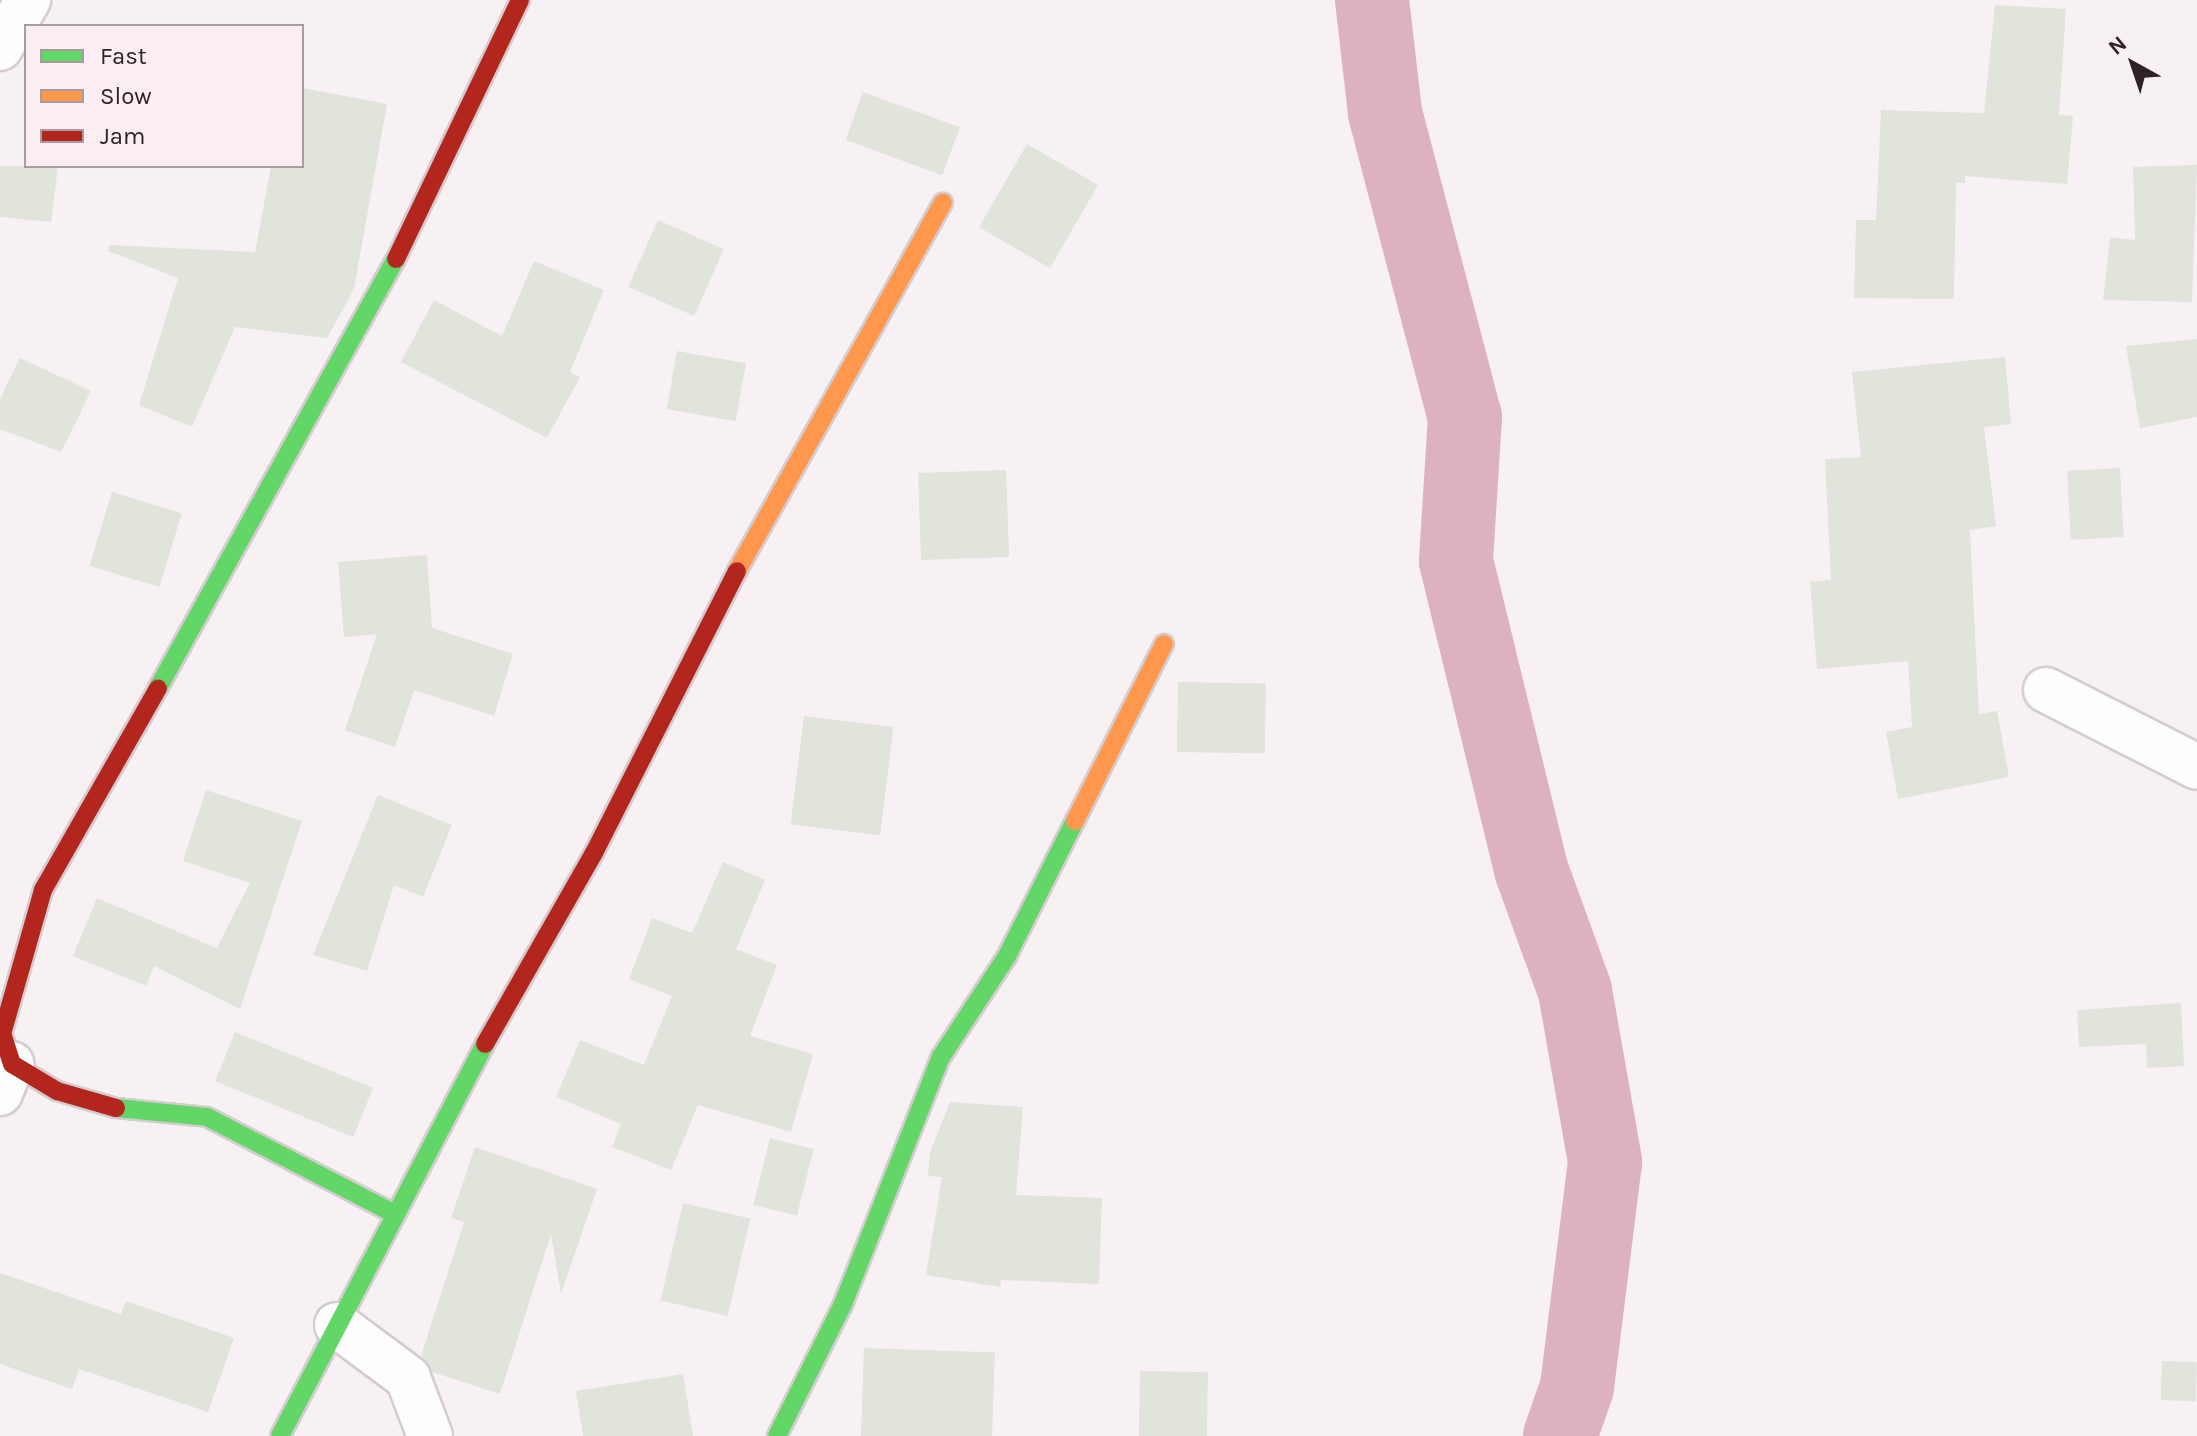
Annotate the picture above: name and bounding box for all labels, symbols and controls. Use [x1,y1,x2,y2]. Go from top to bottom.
legend [24,24,304,168]
north arrow [2093,24,2173,104]
text: N [2103,31,2132,61]
text: Fast [100,42,147,70]
text: Slow [100,82,152,110]
text: Jam [100,122,145,150]

